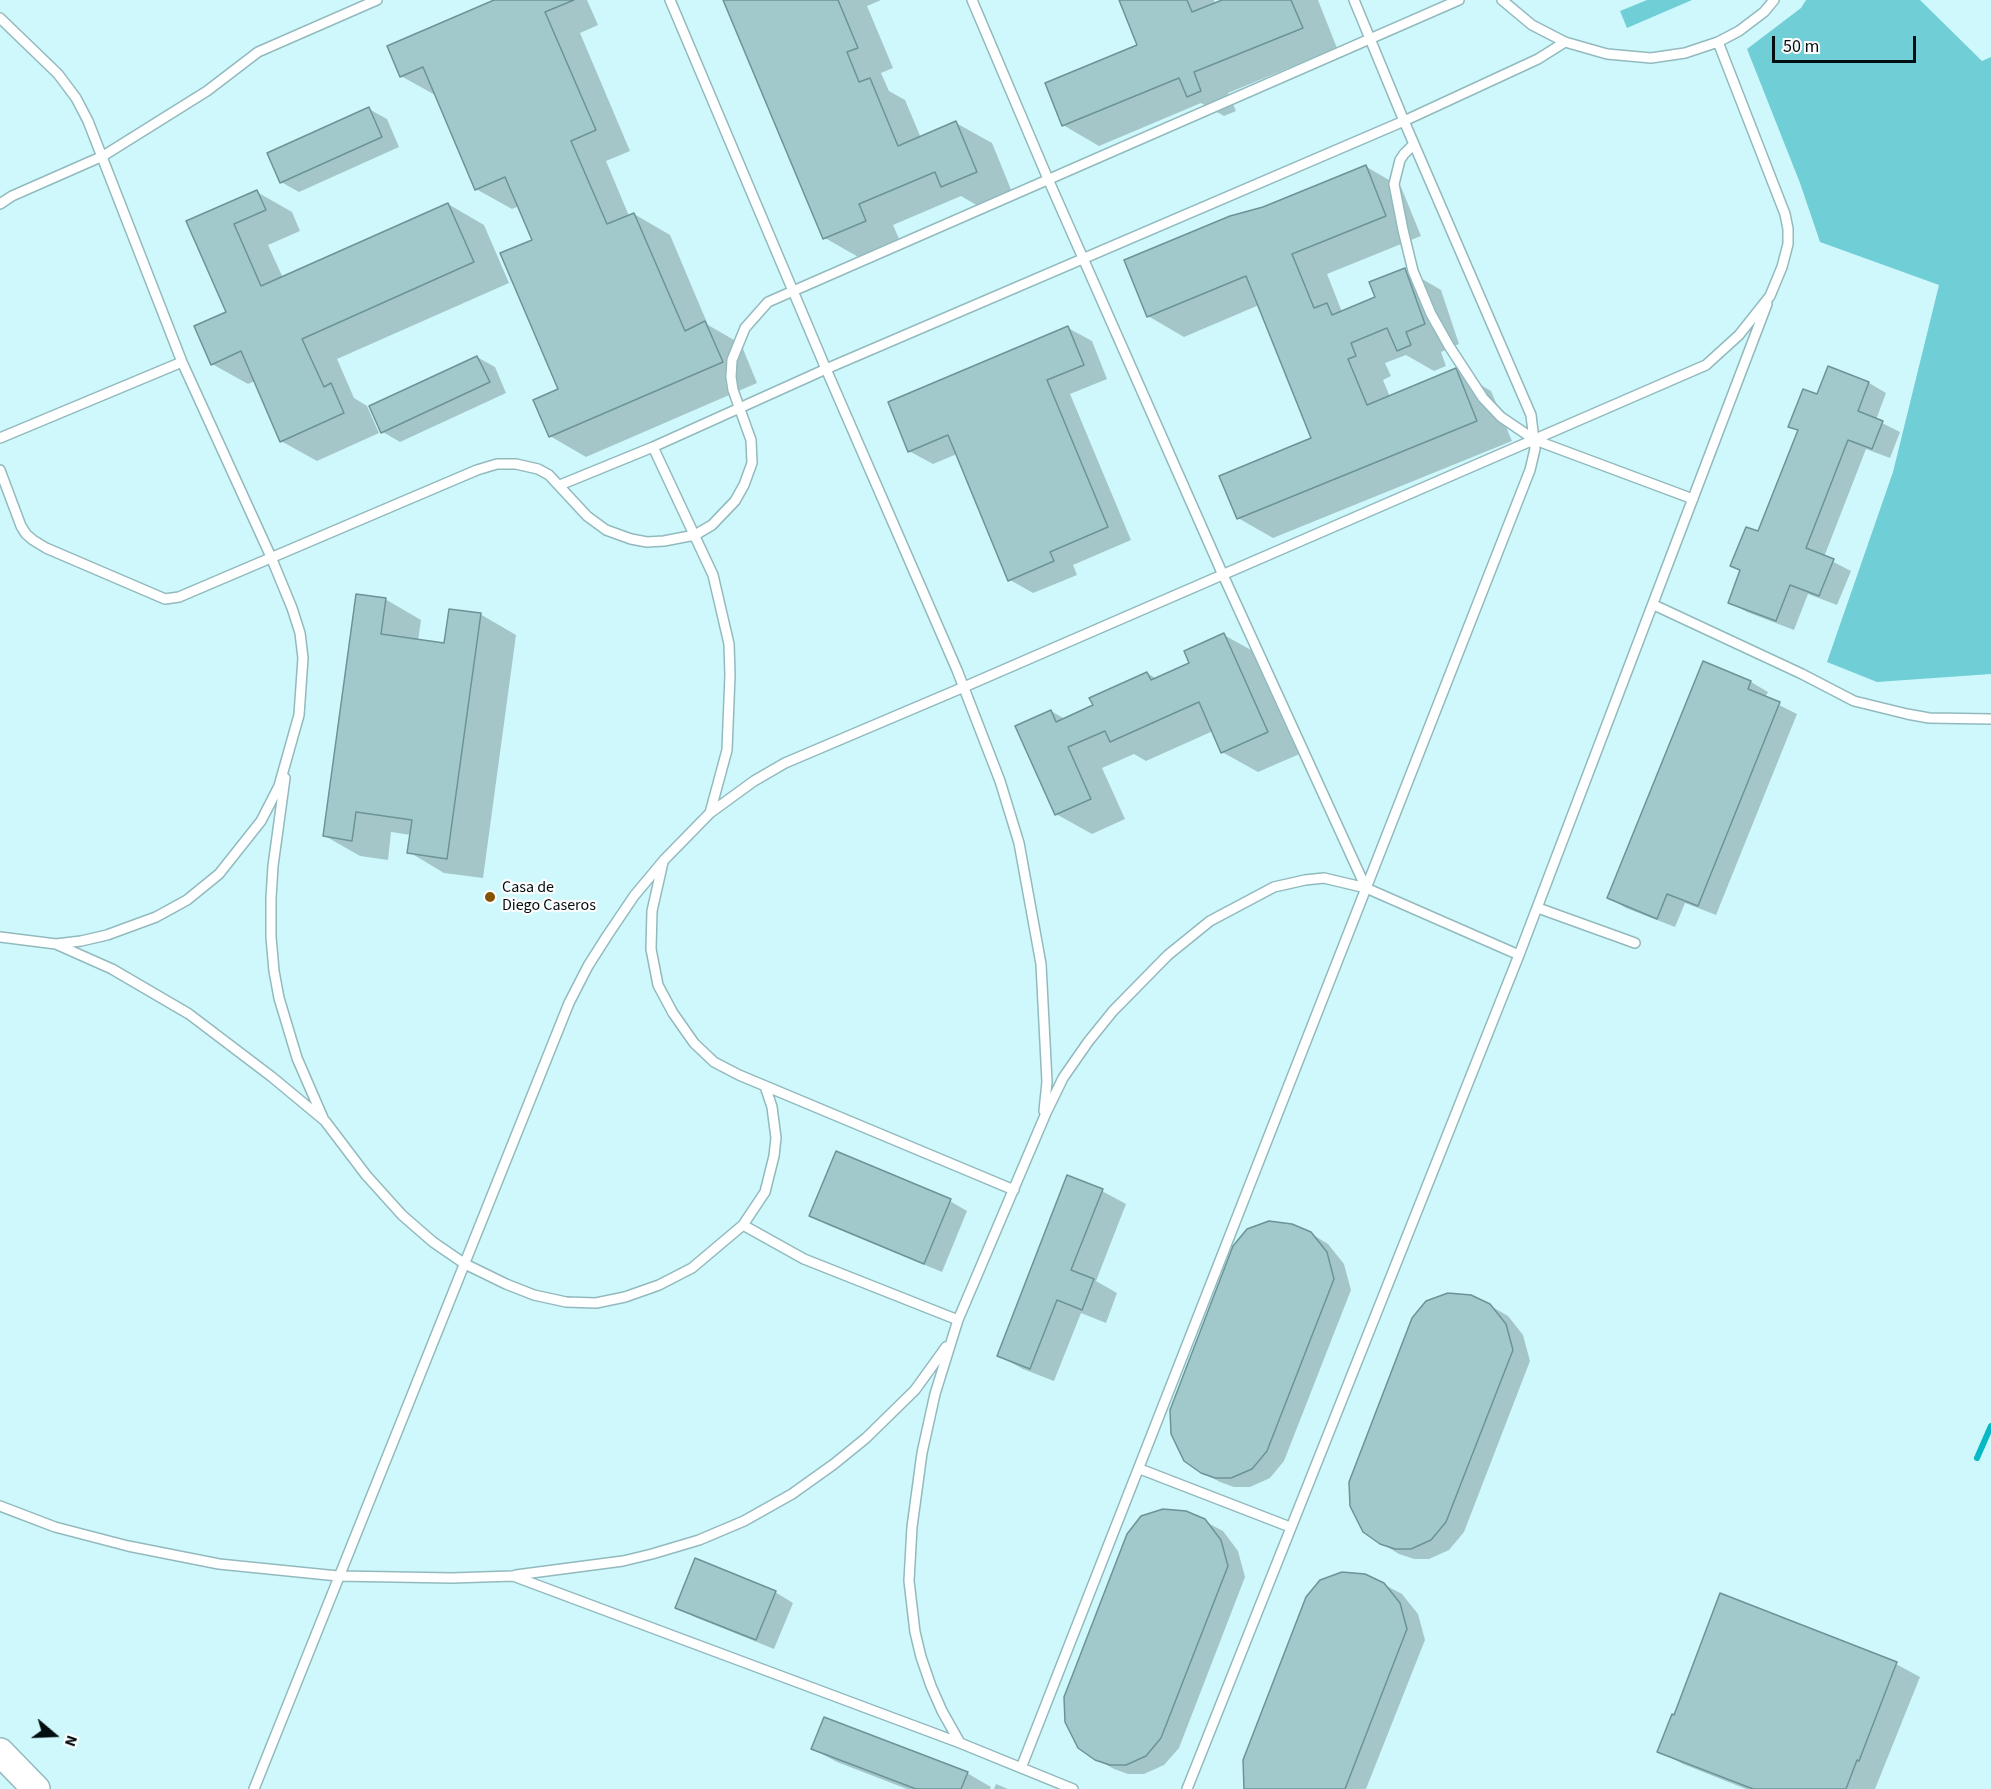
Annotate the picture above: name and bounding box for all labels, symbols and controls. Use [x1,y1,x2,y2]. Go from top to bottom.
scale bar [1775,24,1919,62]
text: 50 m [1783,34,1819,59]
place label: Casa de Diego Caseros [502,878,596,916]
marker: Casa de Diego Caseros [483,890,497,904]
north arrow [24,1705,84,1765]
text: N [59,1732,83,1749]

